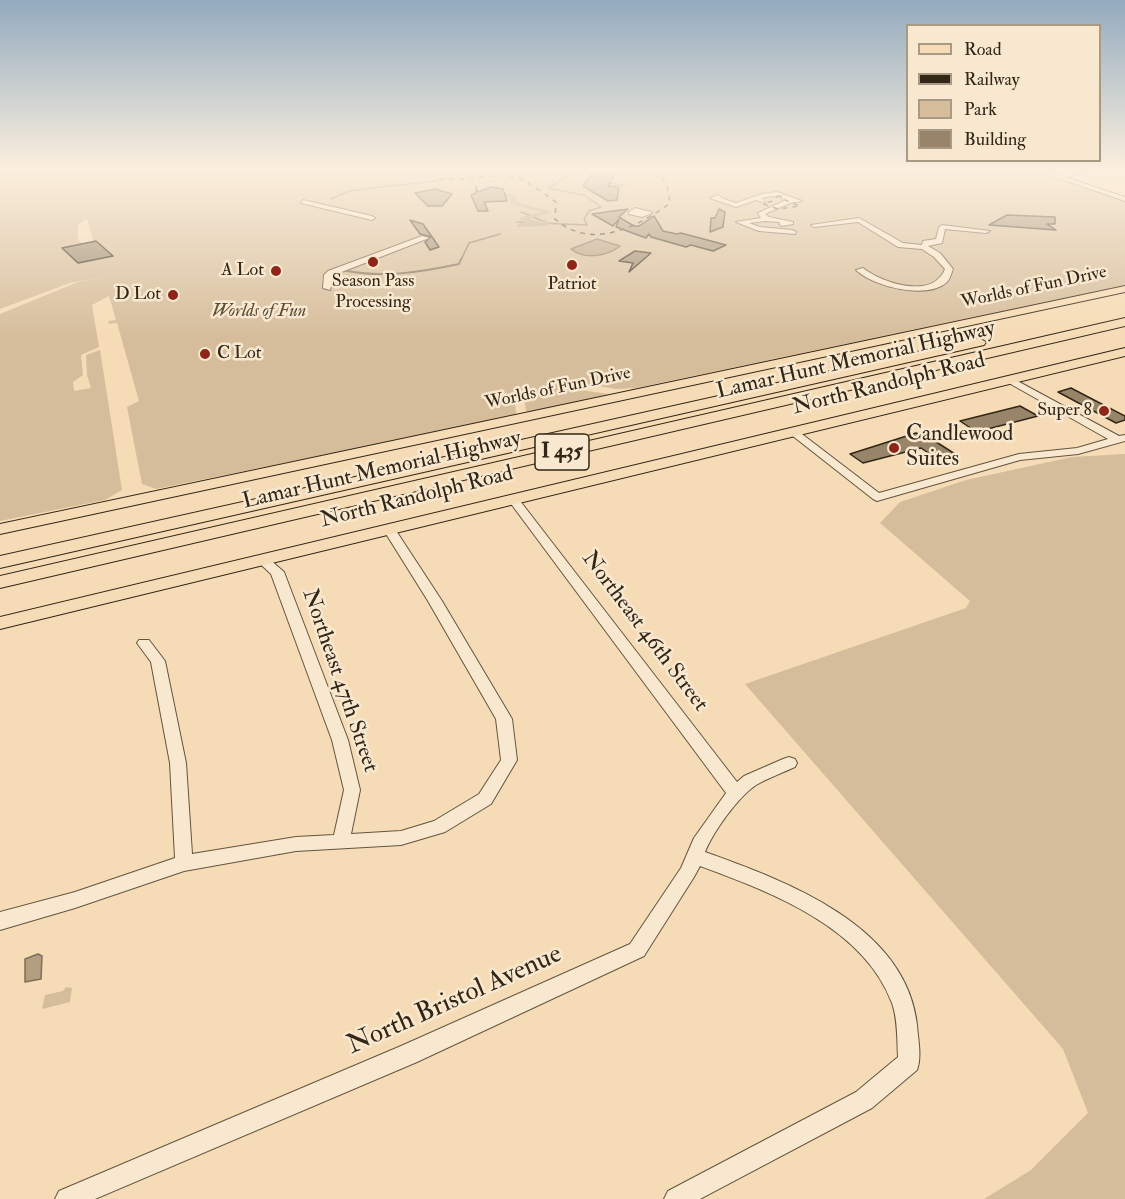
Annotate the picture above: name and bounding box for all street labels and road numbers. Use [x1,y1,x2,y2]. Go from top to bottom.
street label: Worlds of Fun Drive [959,262,1109,314]
street label: Lamar Hunt Memorial Highway [714,316,998,406]
street label: North Randolph Road [790,348,988,422]
street label: Worlds of Fun Drive [483,363,633,415]
street label: Lamar Hunt Memorial Highway [240,426,524,516]
road number: I 435 [535,434,589,470]
street label: North Randolph Road [318,461,516,535]
street label: Northeast 46th Street [575,547,713,717]
street label: Northeast 47th Street [295,586,383,776]
street label: North Bristol Avenue [343,939,567,1063]

